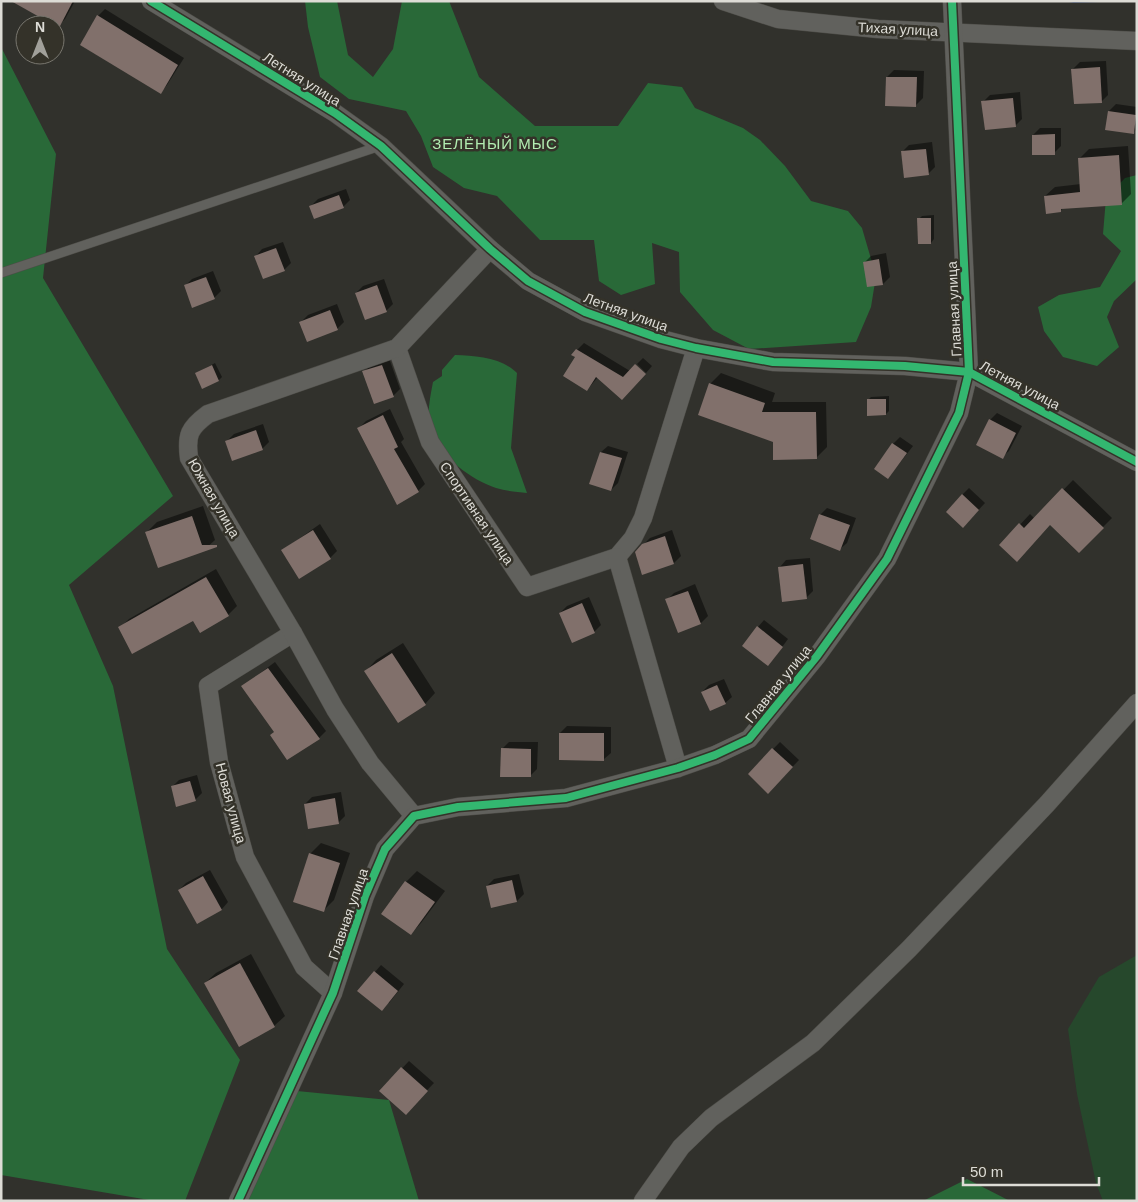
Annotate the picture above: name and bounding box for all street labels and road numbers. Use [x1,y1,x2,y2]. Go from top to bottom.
street label: Тихая улица [857,19,939,39]
street label: Летняя улица [260,49,344,109]
street label: Главная улица [943,261,964,357]
street label: Летняя улица [582,289,670,335]
street label: Летняя улица [977,357,1063,413]
street label: Южная улица [185,455,243,541]
street label: Спортивная улица [437,459,517,567]
street label: Главная улица [742,642,814,726]
street label: Новая улица [213,761,250,845]
street label: Главная улица [325,866,371,962]

